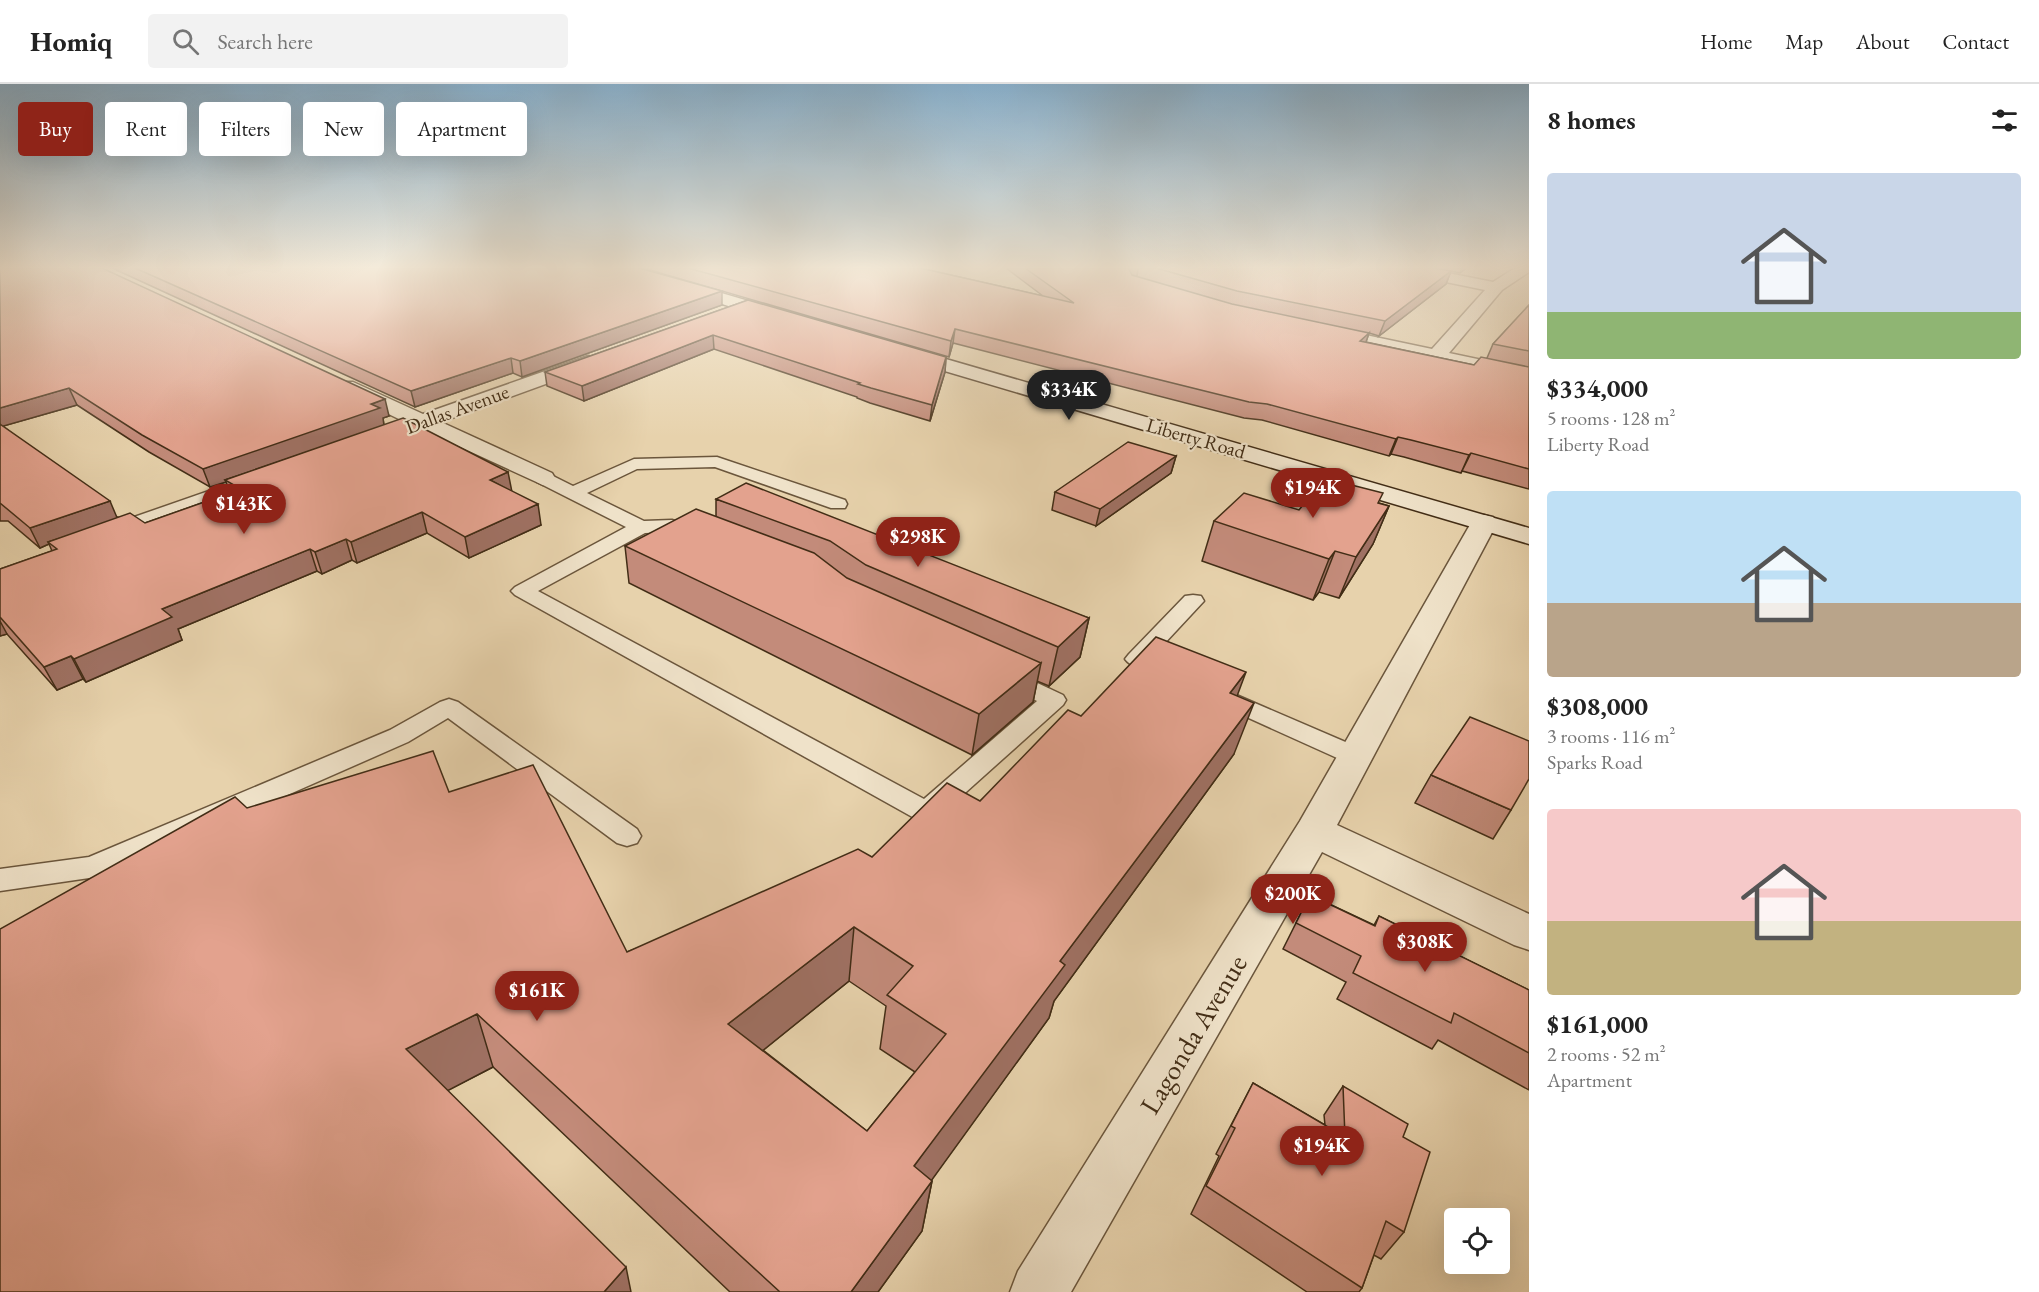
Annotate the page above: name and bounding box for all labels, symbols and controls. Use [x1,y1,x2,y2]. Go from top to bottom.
search box [148,14,568,68]
text: Homiq [30,23,112,59]
icon: search [169,25,202,58]
text: Search here [217,27,313,56]
text: Home [1700,28,1752,55]
text: Map [1785,28,1823,55]
text: About [1856,28,1909,55]
text: Contact [1942,28,2009,55]
chip: Buy [18,102,93,156]
chip: Rent [105,102,187,156]
chip: Filters [199,102,291,156]
chip: New [303,102,384,156]
chip: Apartment [396,102,527,156]
text: 8 homes [1547,103,1636,137]
icon: filters [1988,104,2021,137]
icon: home [1730,212,1838,320]
pin: $334K [1027,370,1111,421]
text: $334,000 [1547,371,1648,405]
text: $334K [1041,376,1097,402]
street label: Dallas Avenue [402,378,513,440]
text: 5 rooms · 128 m² [1547,405,1675,431]
street label: Liberty Road [1143,411,1250,465]
text: Liberty Road [1547,431,1649,457]
pin: $194K [1271,468,1355,519]
text: $194K [1285,474,1341,500]
pin: $143K [202,484,286,535]
text: $143K [216,490,272,516]
pin: $298K [876,517,960,568]
text: $298K [890,523,946,549]
icon: home [1730,530,1838,638]
text: $308,000 [1547,689,1648,723]
text: 3 rooms · 116 m² [1547,723,1675,749]
text: Sparks Road [1547,749,1643,775]
icon: home [1730,848,1838,956]
pin: $200K [1251,874,1335,925]
text: $200K [1265,880,1321,906]
pin: $308K [1383,922,1467,973]
text: $308K [1397,928,1453,954]
street label: Lagonda Avenue [1131,948,1255,1120]
pin: $161K [495,971,579,1022]
text: $161K [509,977,565,1003]
text: $161,000 [1547,1007,1648,1041]
text: 2 rooms · 52 m² [1547,1041,1666,1067]
text: Apartment [1547,1067,1632,1093]
pin: $194K [1280,1126,1364,1177]
text: $194K [1294,1132,1350,1158]
map controls [1444,1208,1510,1274]
button: locate [1444,1208,1510,1274]

